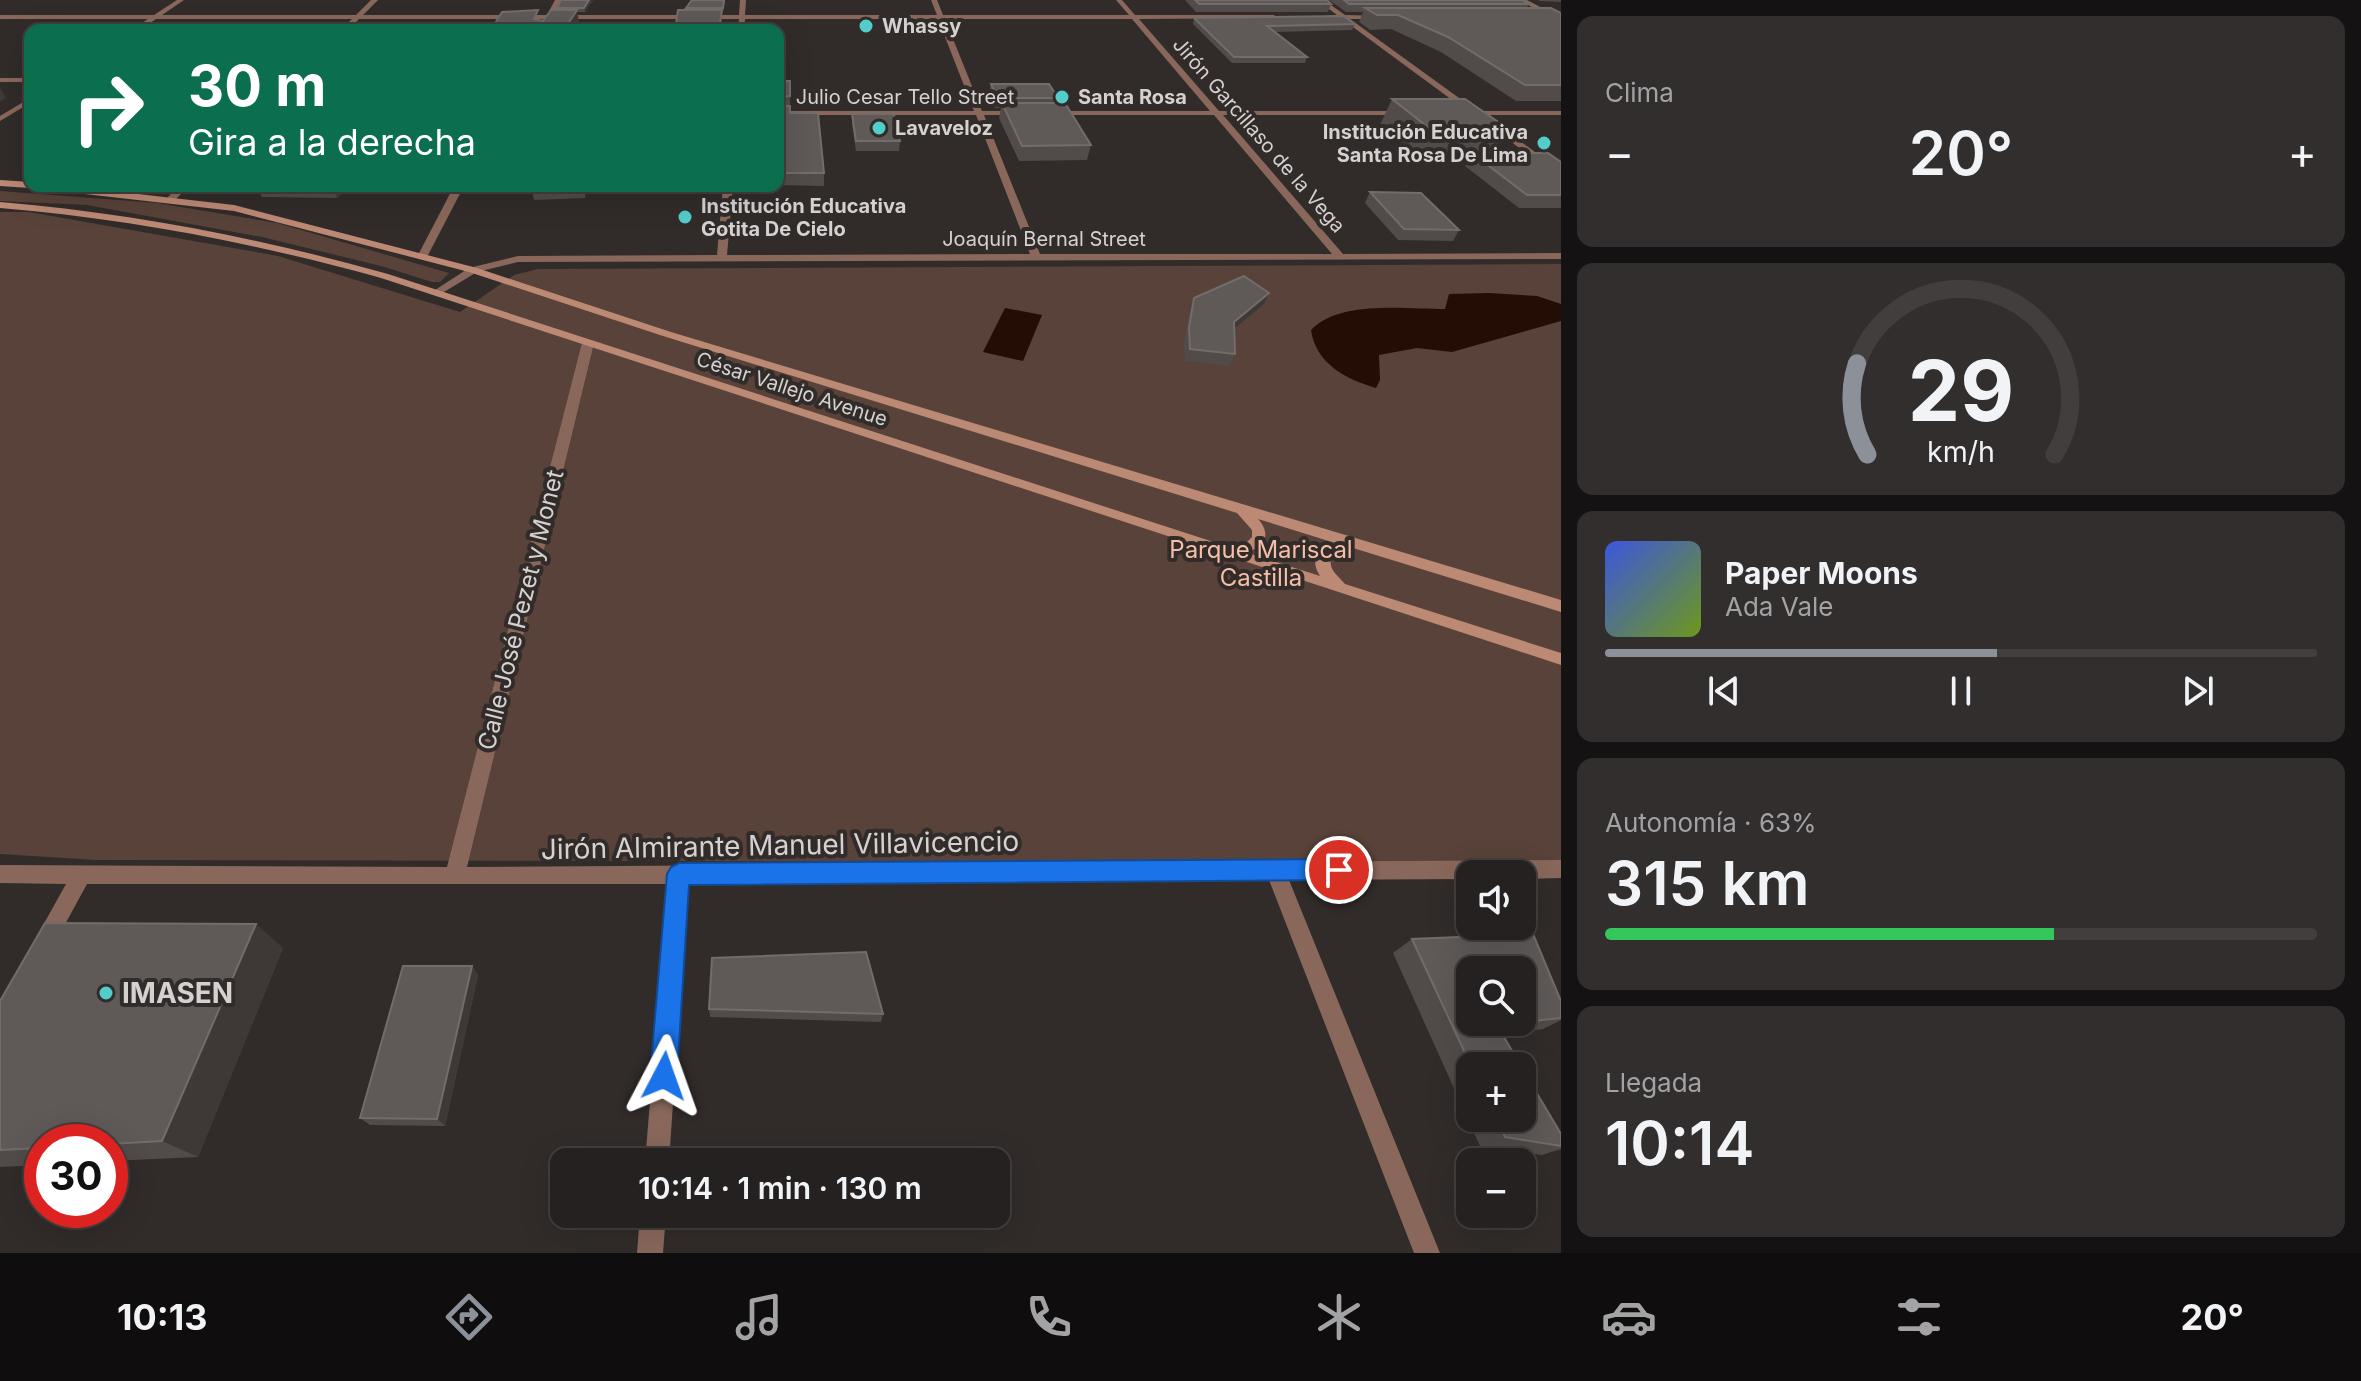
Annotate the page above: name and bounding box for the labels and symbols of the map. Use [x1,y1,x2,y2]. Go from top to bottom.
place label: Whassy [882,14,961,38]
marker: Whassy [857,17,875,35]
street label: Jirón Garcillaso de la Vega [1168,32,1350,238]
street label: Julio Cesar Tello Street [796,85,1015,109]
place label: Santa Rosa [1078,85,1187,109]
marker: Santa Rosa [1053,88,1071,106]
place label: Lavaveloz [895,116,993,140]
marker: Lavaveloz [870,119,888,137]
place label: Institución Educativa Santa Rosa De Lima [1323,120,1528,167]
marker: Institución Educativa Santa Rosa De Lima [1535,134,1553,152]
place label: Institución Educativa Gotita De Cielo [701,194,906,241]
marker: Institución Educativa Gotita De Cielo [676,208,694,226]
street label: Joaquín Bernal Street [942,227,1146,251]
street label: César Vallejo Avenue [694,347,890,431]
street label: Calle José Pezet y Monet [472,467,569,753]
park label: Parque Mariscal Castilla [1169,535,1353,592]
street label: Jirón Almirante Manuel Villavicencio [541,824,1019,866]
pin [1305,836,1373,904]
place label: IMASEN [122,976,233,1010]
marker: IMASEN [97,984,115,1002]
position arrow [622,1034,706,1118]
speed limit sign: 30 [24,1124,128,1228]

